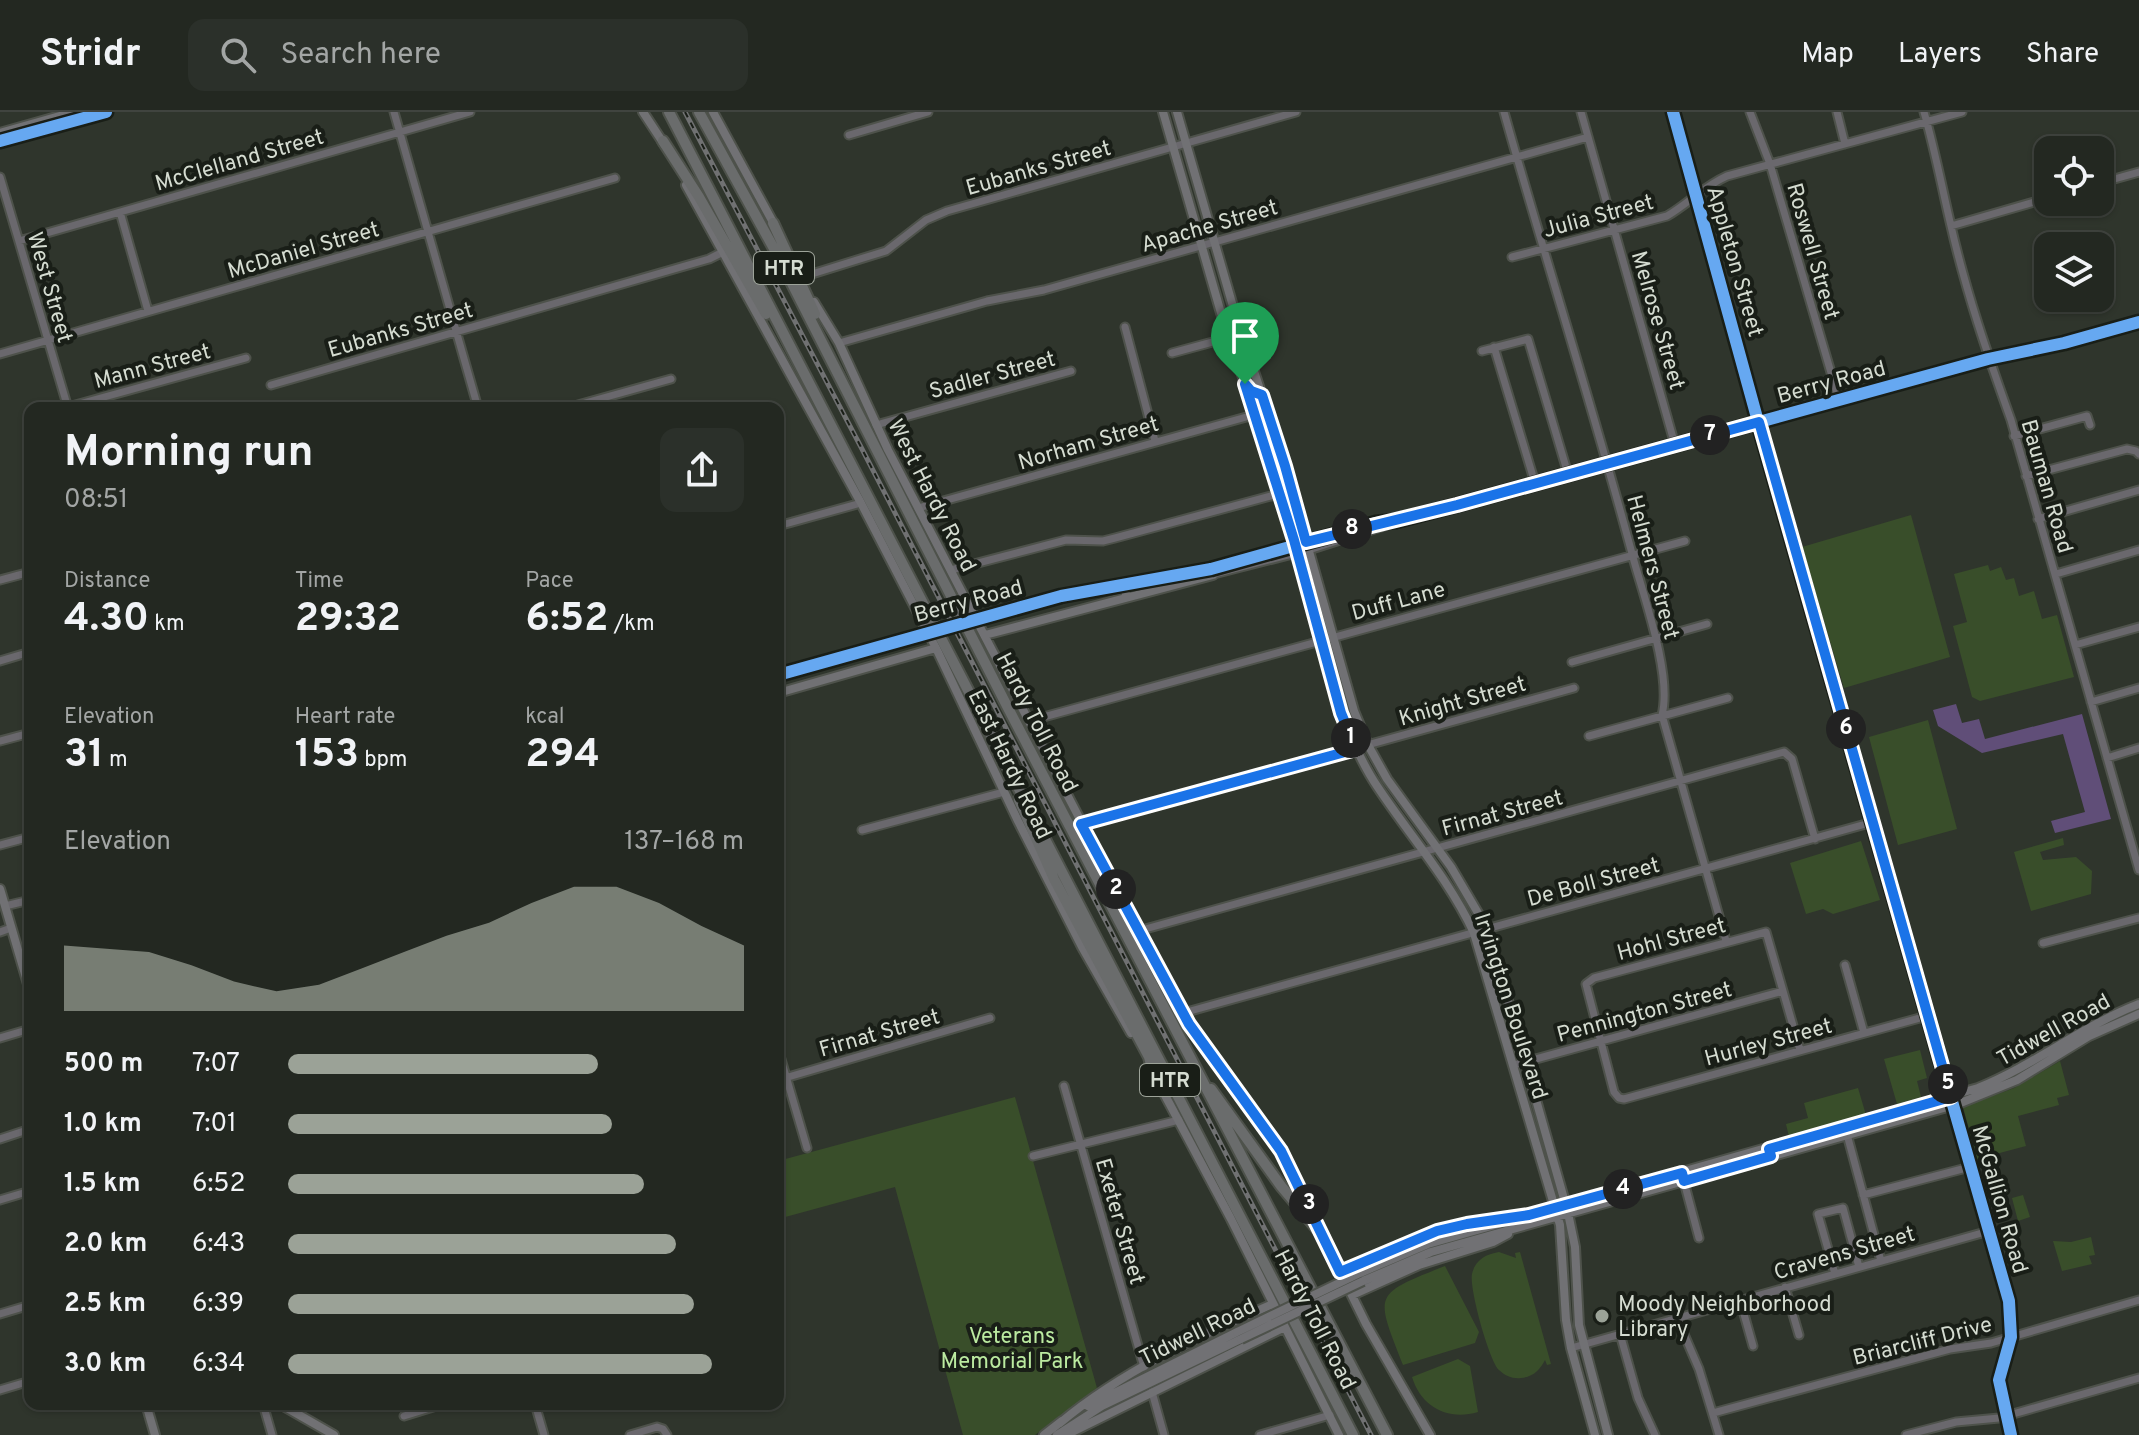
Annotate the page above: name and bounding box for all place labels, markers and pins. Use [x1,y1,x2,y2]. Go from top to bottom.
pin [1211,302,1279,384]
pin: 7 [1690,415,1730,455]
pin: 8 [1332,509,1372,549]
pin: 6 [1826,709,1866,749]
pin: 1 [1331,718,1371,758]
pin: 2 [1096,869,1136,909]
pin: 5 [1928,1064,1968,1104]
pin: 4 [1603,1169,1643,1209]
pin: 3 [1289,1184,1329,1224]
place label: Moody Neighborhood Library [1618,1292,1832,1344]
marker: Moody Neighborhood Library [1593,1307,1611,1325]

